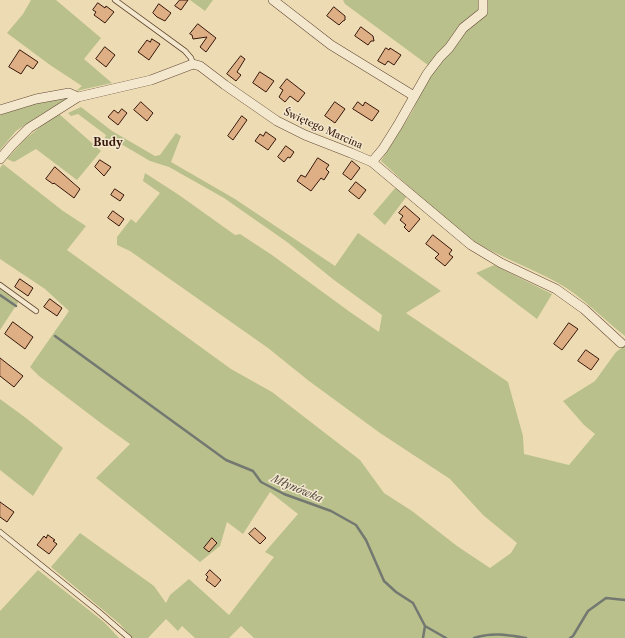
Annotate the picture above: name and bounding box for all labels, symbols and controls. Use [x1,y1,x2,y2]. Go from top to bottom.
street label: Świętego Marcina [282,106,364,152]
district label: Budy [93,136,123,150]
water label: Młynówka [269,472,325,506]

